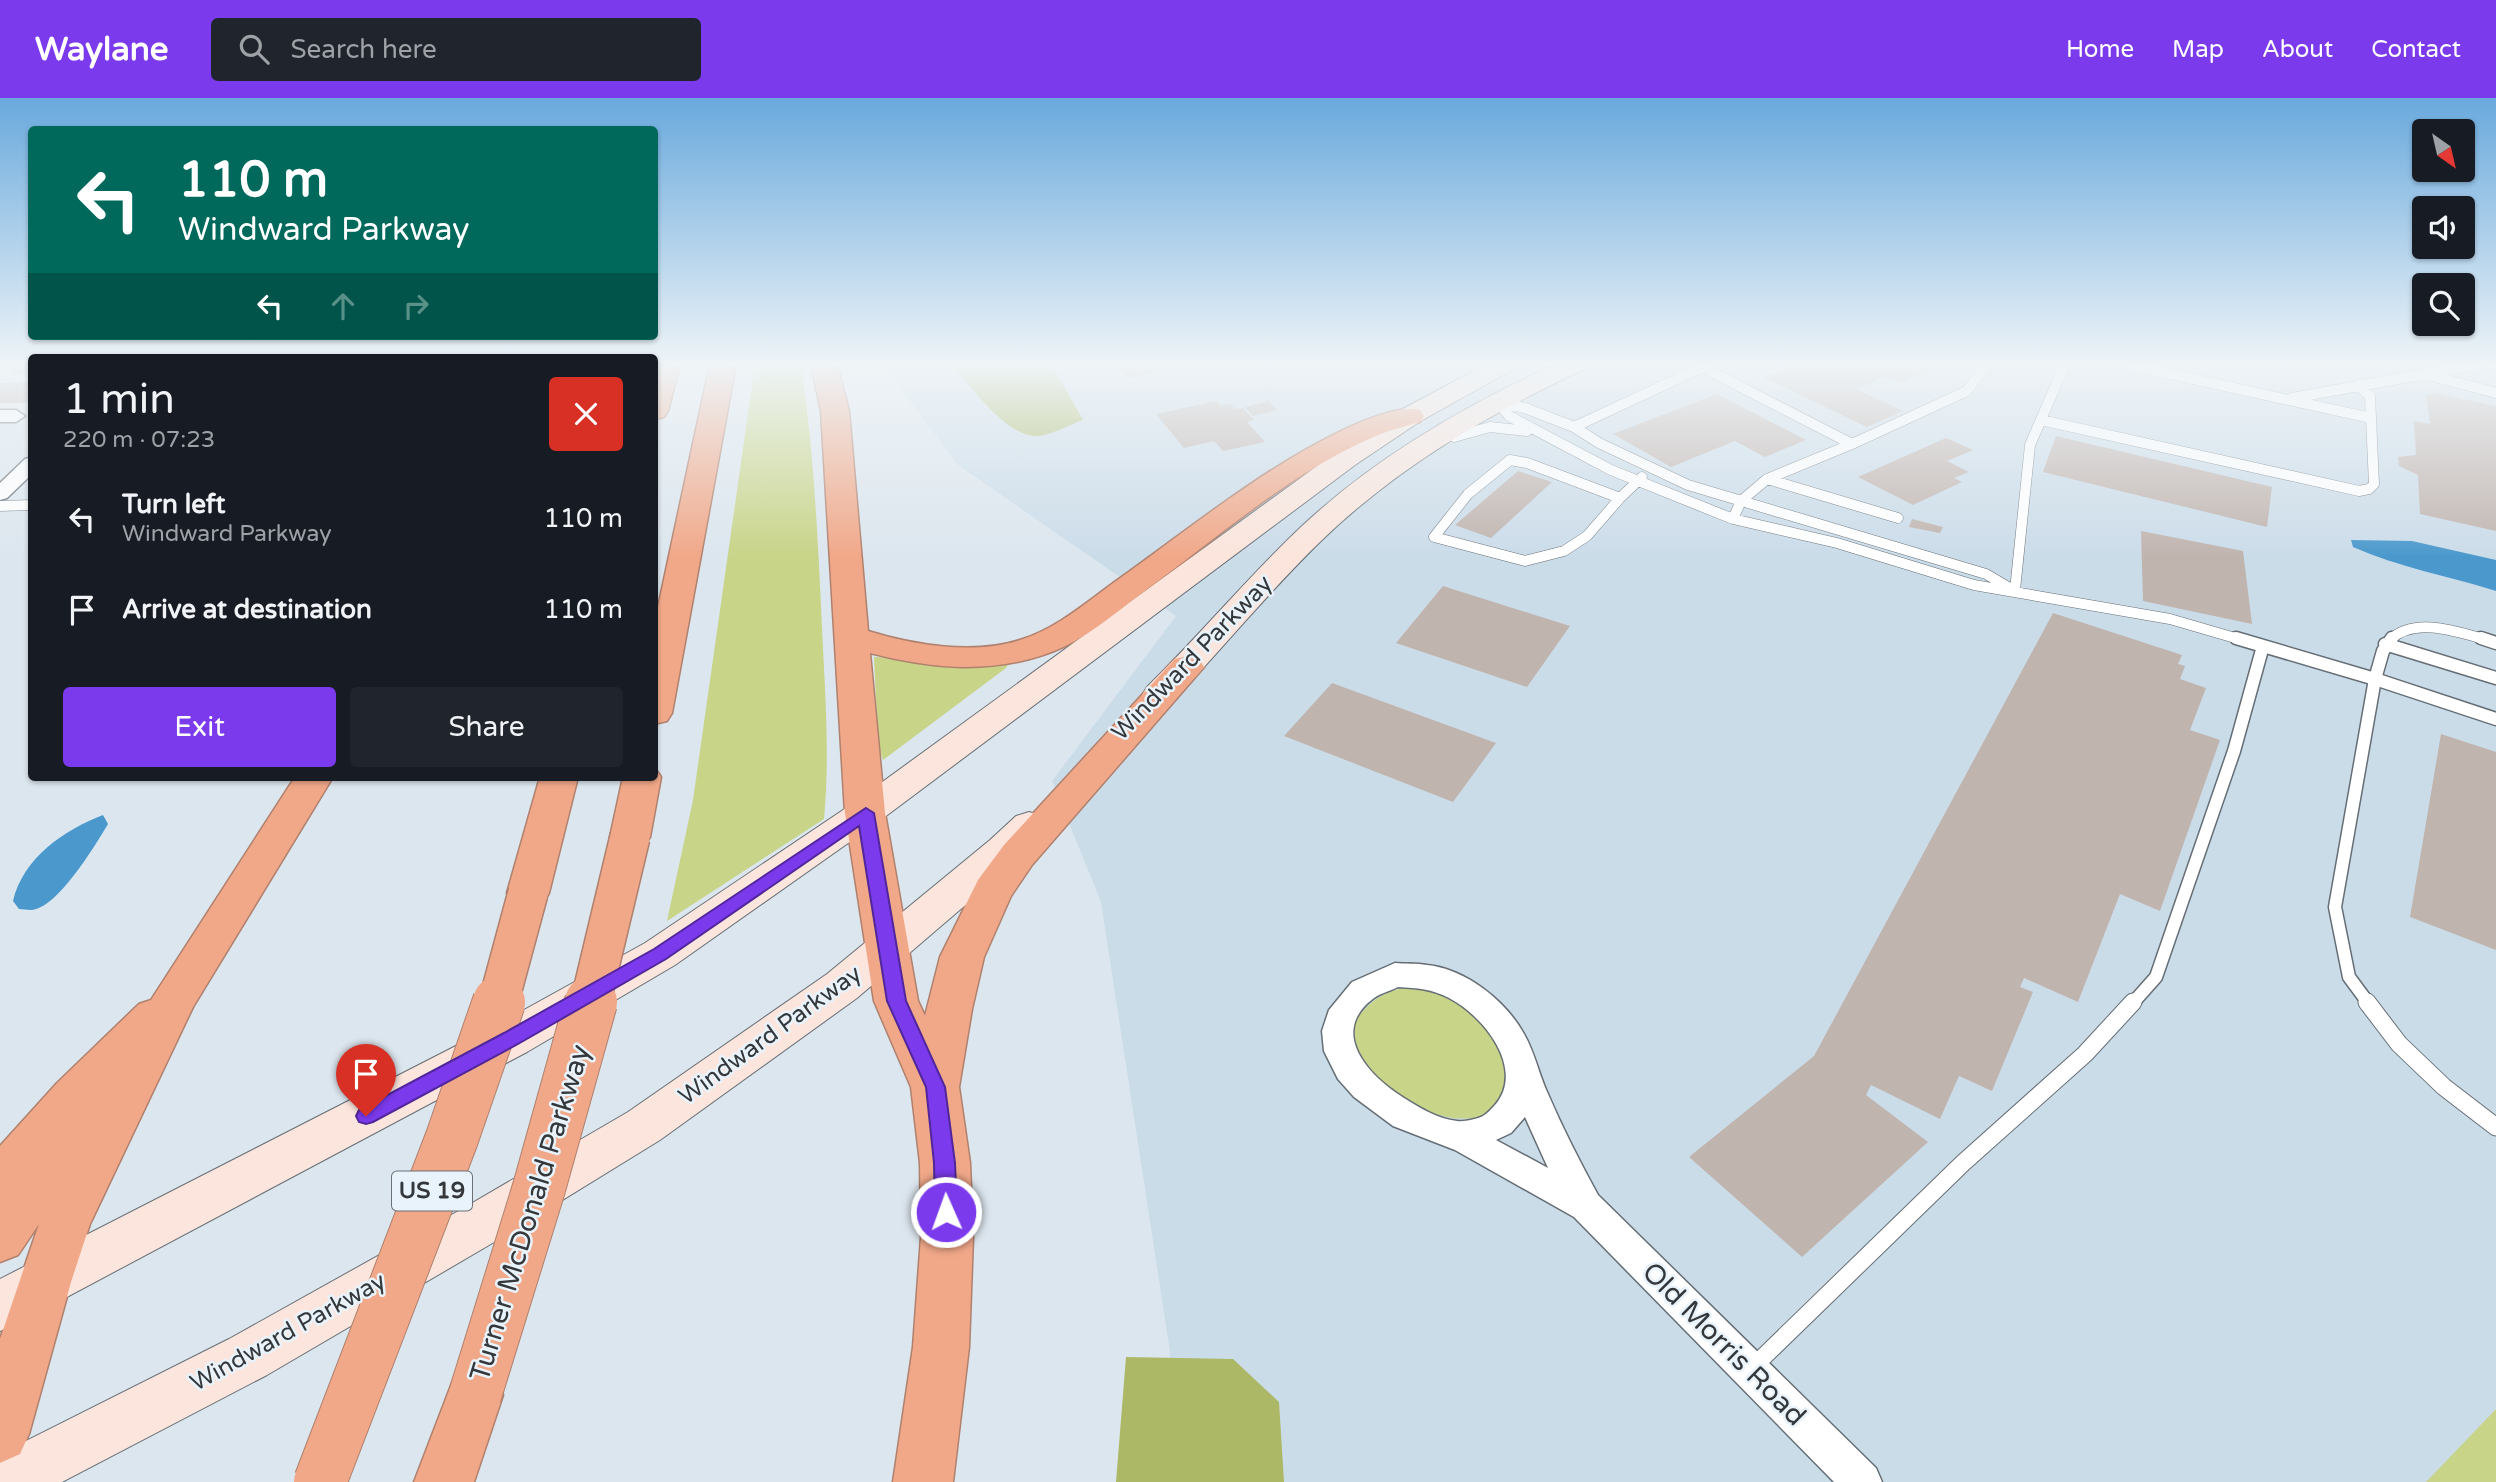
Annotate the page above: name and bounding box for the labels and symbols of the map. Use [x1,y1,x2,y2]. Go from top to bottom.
north arrow [2412,119,2474,182]
street label: Windward Parkway [1106,569,1278,747]
street label: Windward Parkway [673,959,867,1111]
street label: Turner McDonald Parkway [463,1041,597,1385]
pin [336,1044,396,1116]
road number: US 19 [392,1172,472,1210]
position arrow [909,1175,983,1249]
street label: Old Morris Road [1635,1255,1813,1433]
street label: Windward Parkway [185,1266,391,1398]

